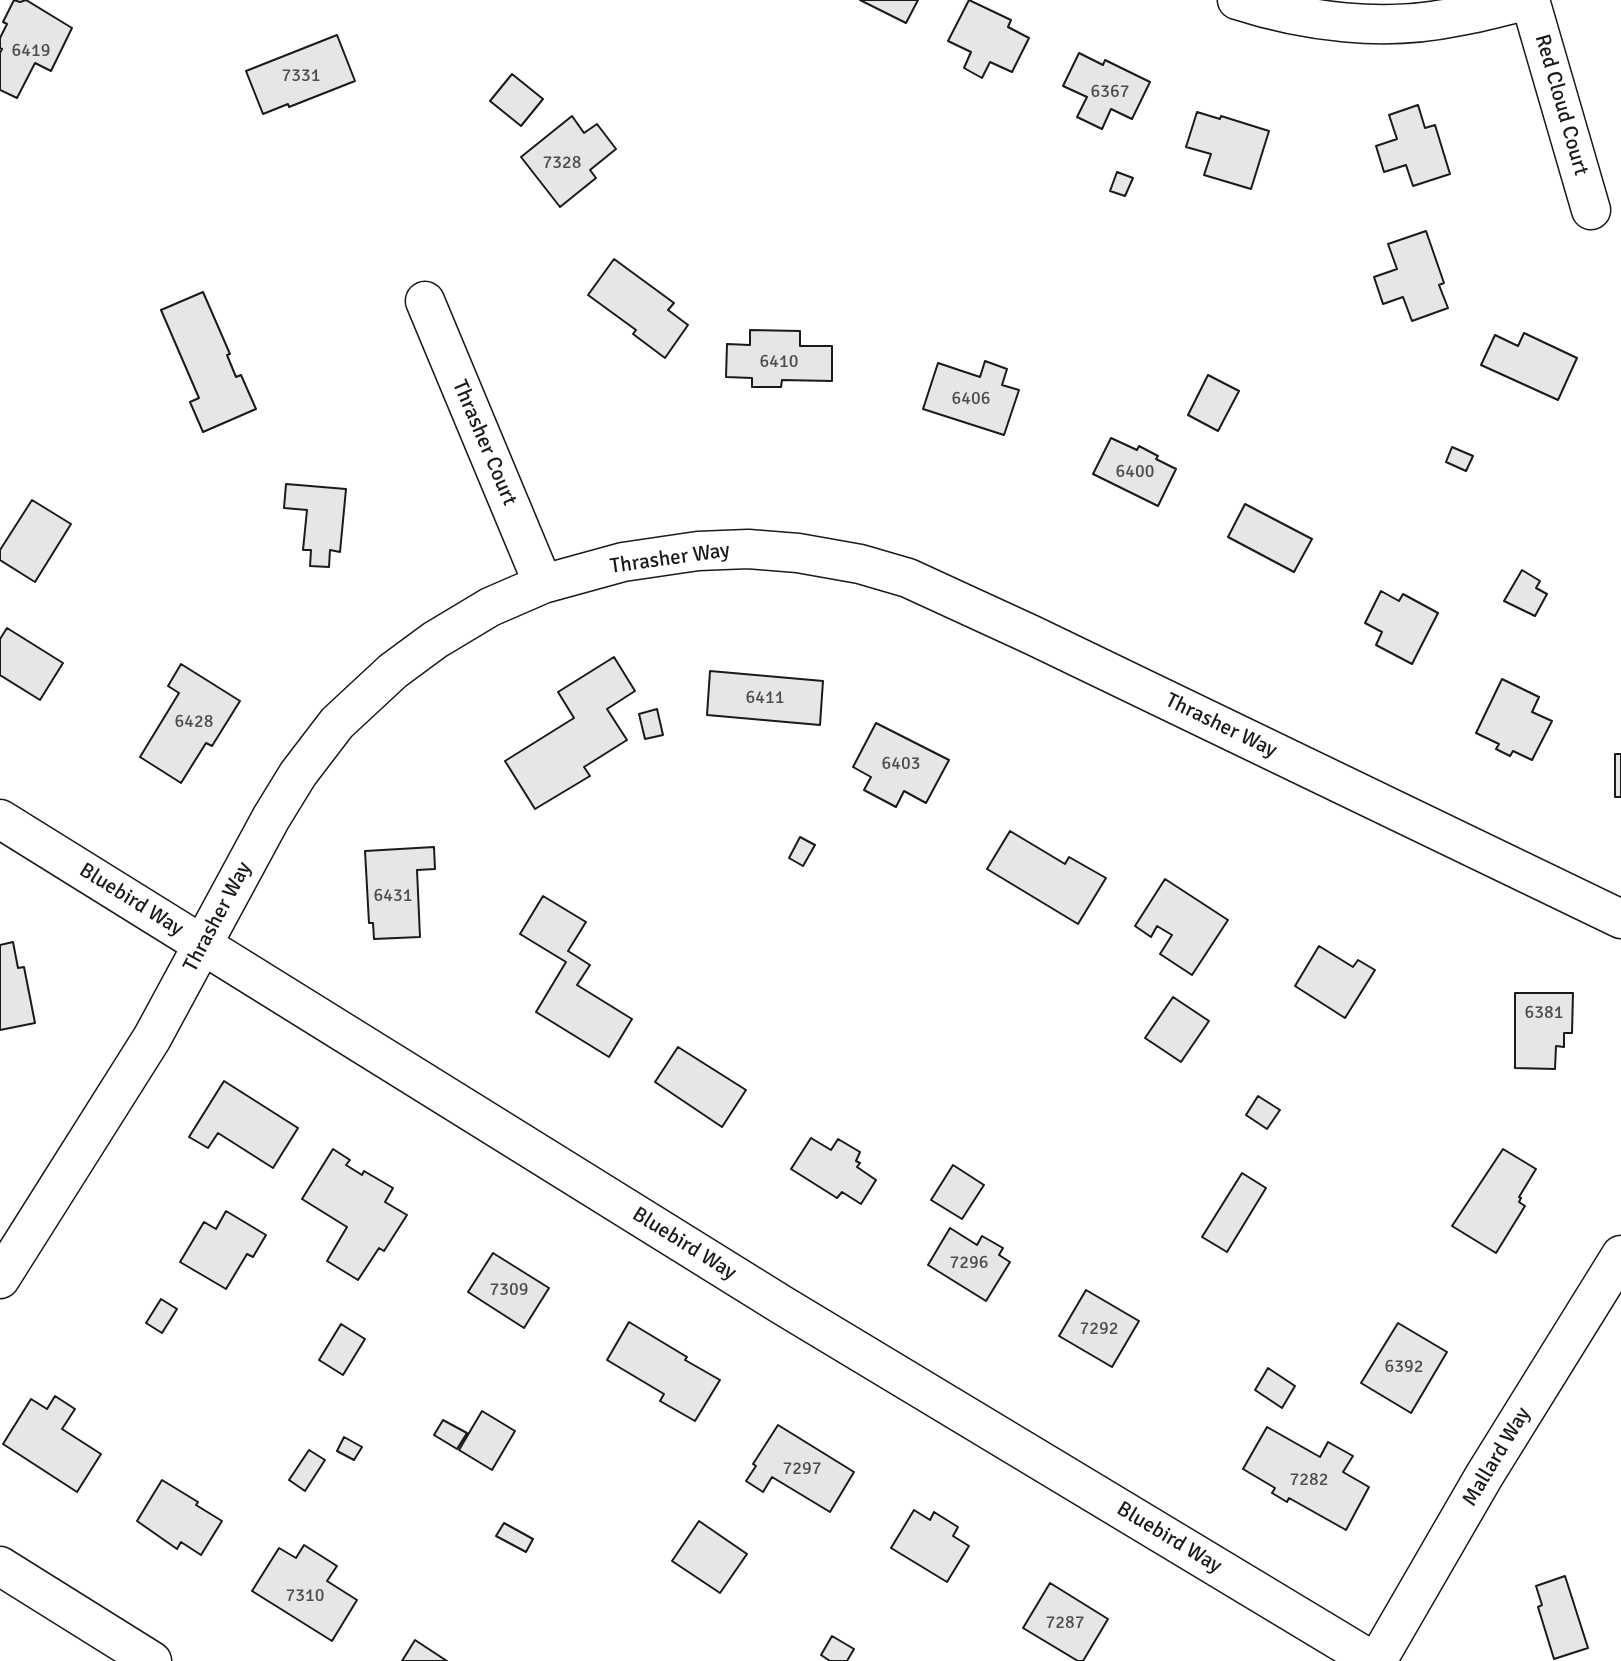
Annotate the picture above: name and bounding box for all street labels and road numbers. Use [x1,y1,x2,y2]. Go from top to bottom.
street label: Red Cloud Court [1529,31,1593,179]
street label: Thrasher Court [446,376,522,510]
street label: Thrasher Way [608,538,732,580]
street label: Thrasher Way [1161,688,1281,764]
street label: Bluebird Way [74,858,188,942]
street label: Thrasher Way [179,858,257,976]
street label: Bluebird Way [627,1202,741,1286]
street label: Mallard Way [1458,1403,1536,1511]
street label: Bluebird Way [1112,1497,1226,1579]

